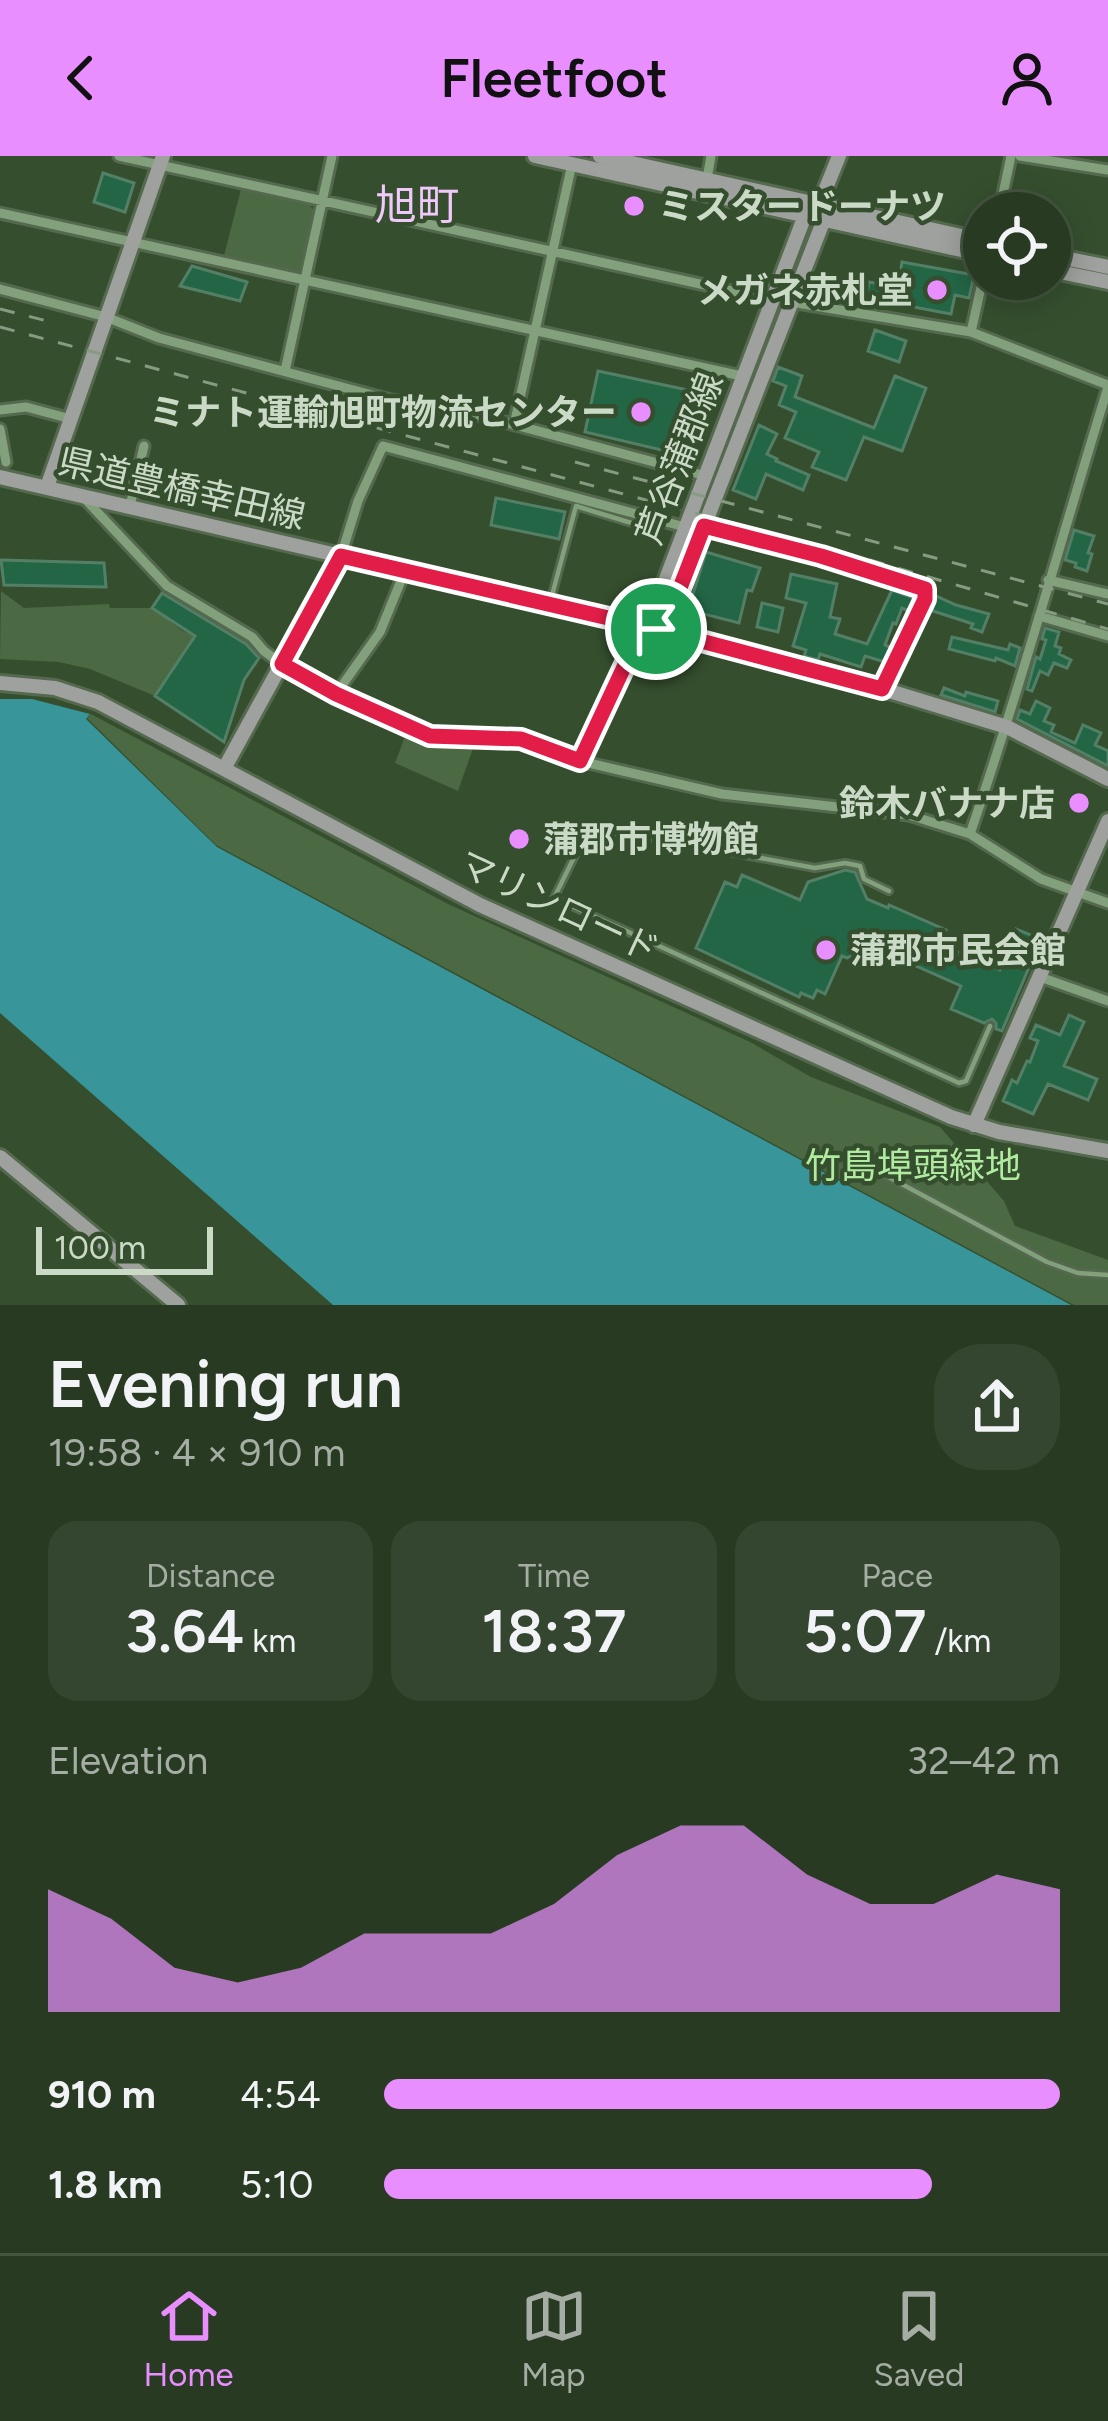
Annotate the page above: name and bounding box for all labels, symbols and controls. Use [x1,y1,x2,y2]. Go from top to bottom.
icon: back [48,45,114,111]
icon: person [994,45,1060,111]
text: Fleetfoot [440,46,668,111]
district label: 旭町 [375,180,459,231]
place label: ミスタードーナツ [658,185,946,228]
map controls [963,192,1071,300]
button: locate [963,192,1071,300]
marker: ミスタードーナツ [621,193,647,219]
place label: メガネ赤札堂 [697,269,913,312]
marker: メガネ赤札堂 [924,277,950,303]
street label: 芦谷蒲郡線 [627,366,732,550]
place label: ミナト運輸旭町物流センター [149,391,617,434]
marker: ミナト運輸旭町物流センター [628,399,654,425]
street label: 県道豊橋幸田線 [54,439,310,538]
pin [605,578,707,680]
icon: arrive [623,596,689,662]
place label: 鈴木バナナ店 [839,782,1055,825]
marker: 鈴木バナナ店 [1066,790,1092,816]
place label: 蒲郡市博物館 [543,818,759,861]
marker: 蒲郡市博物館 [506,826,532,852]
street label: マリンロード [452,841,666,972]
place label: 蒲郡市民会館 [850,929,1066,972]
marker: 蒲郡市民会館 [813,937,839,963]
park label: 竹島埠頭緑地 [805,1144,1021,1187]
scale bar [36,1221,213,1274]
text: 100 m [54,1228,146,1267]
text: Evening run [48,1344,403,1424]
button: share [934,1344,1060,1470]
text: 19:58 · 4 × 910 m [48,1429,345,1476]
text: Distance [146,1556,275,1595]
text: Time [518,1556,590,1595]
text: Pace [862,1556,933,1595]
text: 3.64 [125,1595,244,1667]
text: 18:37 [482,1595,626,1667]
text: 5:07 [803,1595,926,1667]
text: km [244,1621,296,1660]
text: /km [926,1621,991,1660]
text: Elevation [48,1737,208,1784]
text: 32–42 m [907,1737,1060,1784]
text: 910 m [48,2071,156,2118]
text: 4:54 [240,2071,321,2118]
text: 1.8 km [48,2161,162,2208]
text: 5:10 [240,2161,313,2208]
tab: Home [143,2283,234,2394]
tab: Map [521,2283,587,2394]
tab: Saved [873,2283,964,2394]

